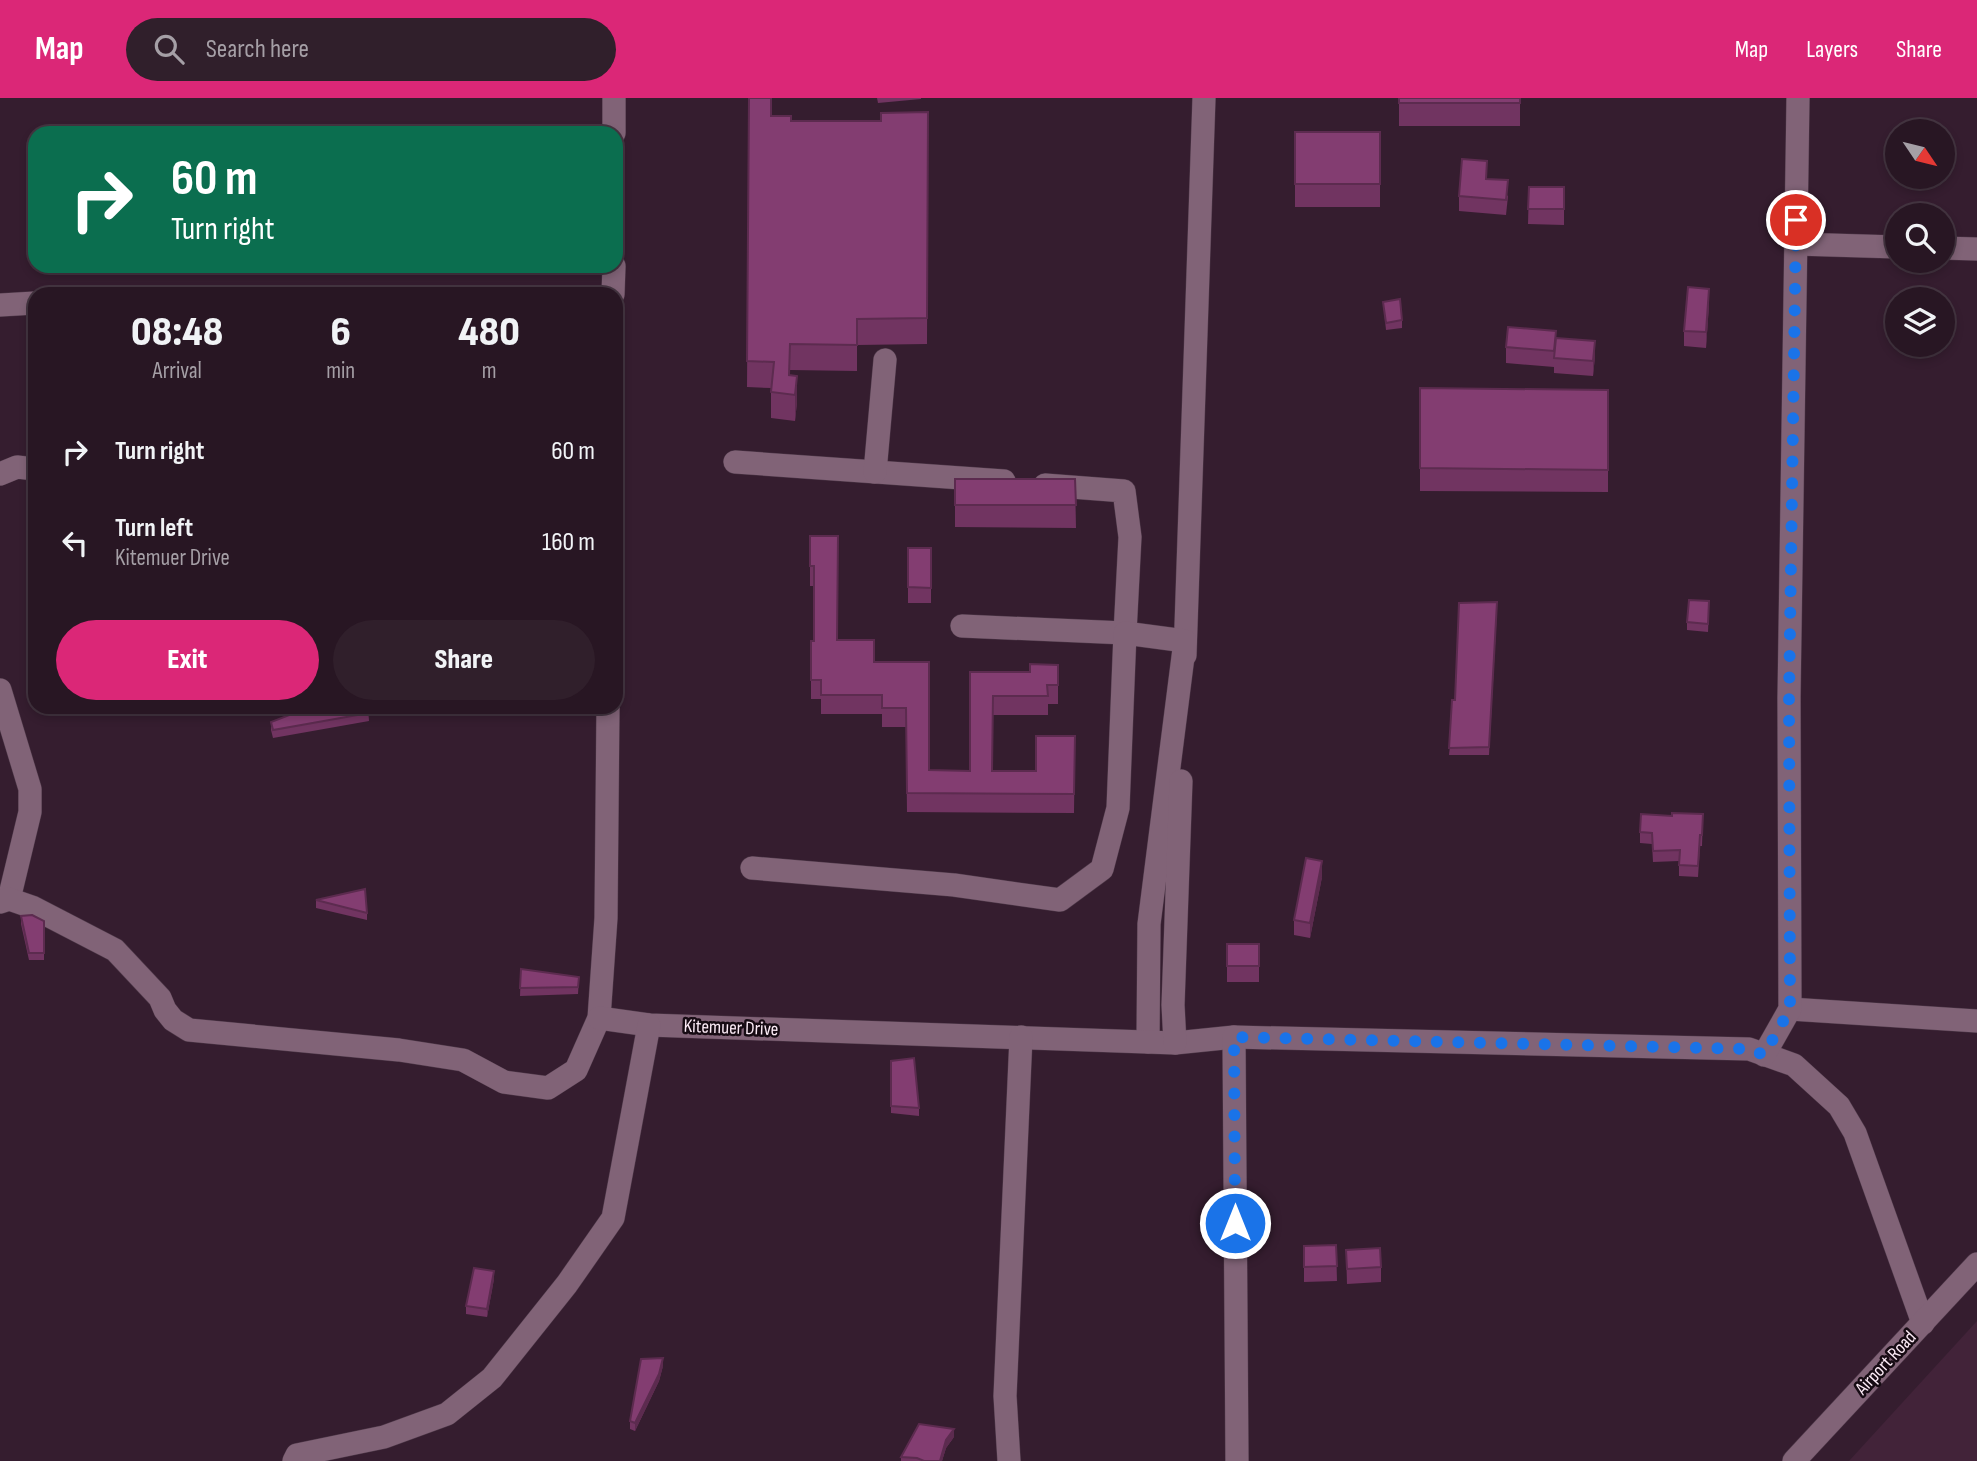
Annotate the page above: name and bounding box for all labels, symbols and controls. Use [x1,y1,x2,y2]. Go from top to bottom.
search box [126,18,616,81]
text: Map [35,29,84,69]
icon: search [150,30,188,68]
text: Search here [206,34,309,65]
text: Map [1735,35,1768,64]
text: Layers [1806,35,1858,64]
text: Share [1896,35,1942,64]
north arrow [1885,119,1955,189]
map controls [1885,119,1955,357]
text: 60 m [171,150,258,209]
icon: right [56,154,147,245]
pin [1766,190,1826,250]
icon: arrive [1777,201,1815,239]
button: search [1885,203,1955,273]
text: Turn right [171,210,275,249]
button: layers [1885,287,1955,357]
text: 08:48 [131,307,223,358]
text: 6 [331,307,351,358]
text: 480 [458,307,520,358]
text: Arrival [152,357,202,385]
text: min [326,357,355,385]
text: m [482,357,497,385]
icon: right [56,433,94,471]
text: Turn right [115,436,204,467]
text: 60 m [551,436,595,467]
text: Turn left [115,513,193,544]
icon: left [56,524,94,562]
text: 160 m [542,527,595,558]
text: Kitemuer Drive [115,544,230,572]
button: Exit [56,620,319,700]
button: Share [333,620,595,700]
street label: Kitemuer Drive [683,1015,779,1041]
position arrow [1198,1186,1272,1260]
street label: Airport Road [1850,1326,1921,1400]

